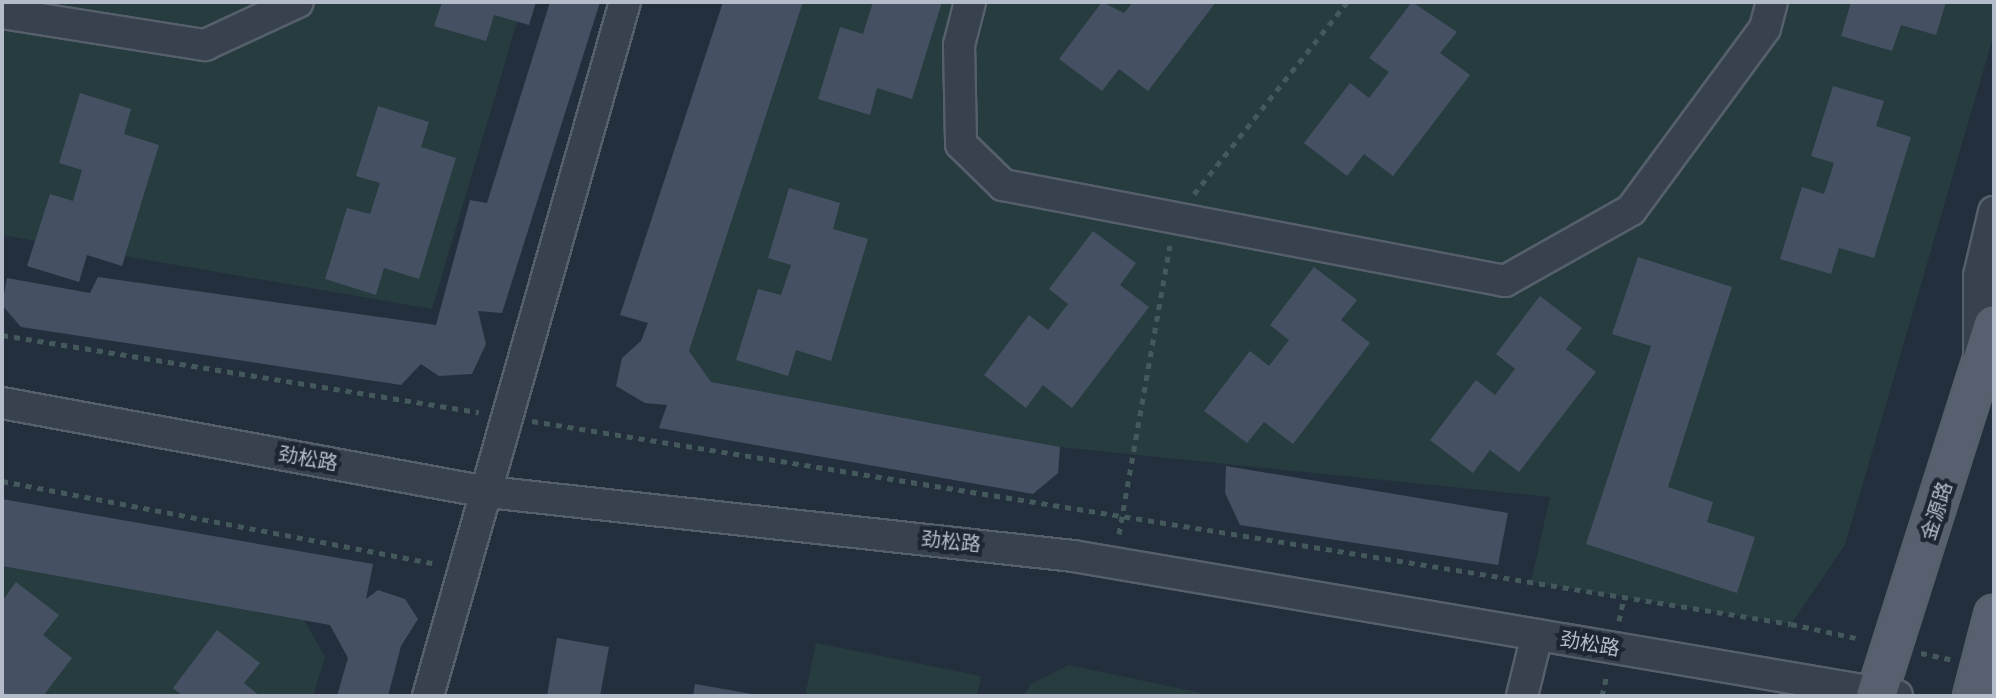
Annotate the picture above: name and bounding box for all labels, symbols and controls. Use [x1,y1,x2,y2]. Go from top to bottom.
street label: 劲松路 [276,442,340,476]
street label: 金源路 [1916,479,1958,543]
street label: 劲松路 [920,527,982,557]
street label: 劲松路 [1558,627,1622,661]

